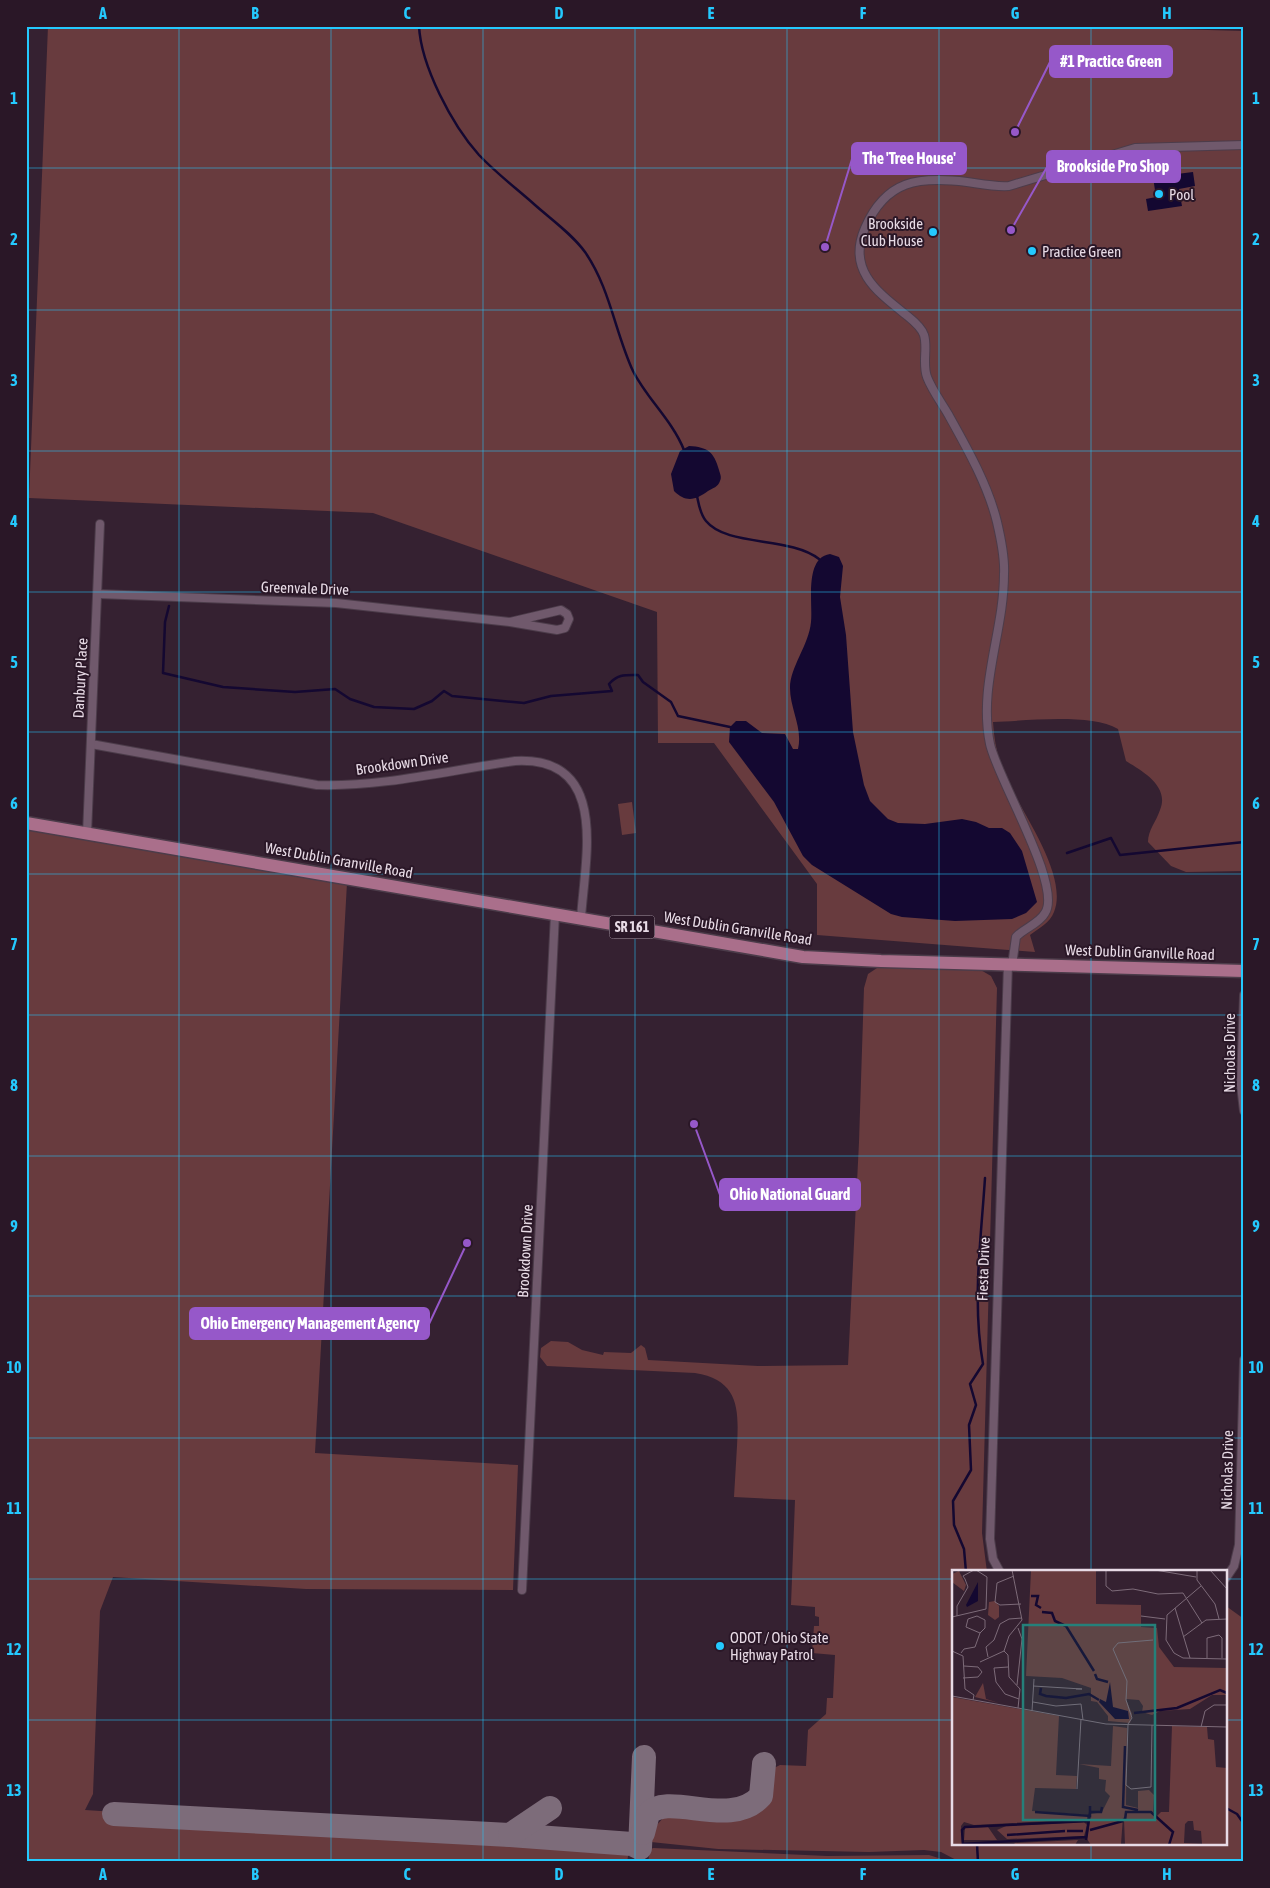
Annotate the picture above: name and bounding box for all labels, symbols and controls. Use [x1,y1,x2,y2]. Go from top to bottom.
text: A [98,4,107,22]
text: B [251,4,259,22]
text: C [403,4,411,22]
text: D [555,4,564,22]
text: E [708,4,715,22]
text: F [860,4,867,22]
text: G [1011,4,1020,22]
text: H [1162,4,1172,22]
callout: #1 Practice Green [1050,46,1172,77]
text: #1 Practice Green [1059,52,1162,70]
text: 1 [10,89,18,107]
text: 1 [1252,89,1260,107]
callout: The 'Tree House' [852,143,966,174]
text: The 'Tree House' [862,149,956,167]
callout: Brookside Pro Shop [1047,151,1180,182]
text: Brookside Pro Shop [1057,157,1170,175]
place label: Pool [1169,186,1194,203]
marker: Pool [1153,188,1165,200]
place label: Brookside Club House [861,215,923,249]
marker: Brookside Club House [927,226,939,238]
text: 2 [10,230,18,248]
text: 2 [1252,230,1260,248]
place label: Practice Green [1042,243,1121,260]
marker: Practice Green [1026,245,1038,257]
text: 3 [10,371,18,389]
text: 3 [1252,371,1260,389]
text: 4 [9,512,18,530]
text: 4 [1251,512,1260,530]
street label: Greenvale Drive [261,578,349,598]
street label: Danbury Place [69,637,91,719]
text: 5 [10,653,18,671]
text: 5 [1252,653,1260,671]
street label: Brookdown Drive [355,748,450,778]
text: 6 [10,794,18,812]
text: 6 [1252,794,1260,812]
street label: West Dublin Granville Road [264,839,414,881]
street label: West Dublin Granville Road [663,908,813,948]
road number: SR 161 [610,916,654,939]
text: 7 [10,935,18,953]
text: 7 [1252,935,1260,953]
street label: West Dublin Granville Road [1065,941,1215,963]
street label: Nicholas Drive [1221,1013,1238,1093]
text: 8 [10,1076,18,1094]
text: 8 [1252,1076,1260,1094]
callout: Ohio National Guard [720,1179,860,1210]
text: Ohio National Guard [730,1185,851,1203]
street label: Brookdown Drive [514,1204,536,1298]
text: 9 [10,1217,18,1235]
text: 9 [1252,1217,1260,1235]
street label: Fiesta Drive [973,1237,993,1301]
callout: Ohio Emergency Management Agency [190,1308,429,1339]
text: Ohio Emergency Management Agency [200,1314,420,1332]
text: 10 [6,1358,22,1376]
text: 10 [1248,1358,1264,1376]
street label: Nicholas Drive [1218,1430,1236,1510]
text: 11 [6,1499,22,1517]
text: 11 [1248,1499,1264,1517]
inset map [952,1570,1228,1846]
place label: ODOT / Ohio State Highway Patrol [730,1629,829,1663]
text: 12 [6,1640,22,1658]
marker: ODOT / Ohio State Highway Patrol [714,1640,726,1652]
text: 12 [1248,1640,1264,1658]
text: 13 [6,1781,22,1799]
text: 13 [1248,1781,1264,1799]
text: A [98,1865,107,1883]
text: B [251,1865,259,1883]
text: C [403,1865,411,1883]
text: D [555,1865,564,1883]
text: E [708,1865,715,1883]
text: F [860,1865,867,1883]
text: G [1011,1865,1020,1883]
text: H [1162,1865,1172,1883]

